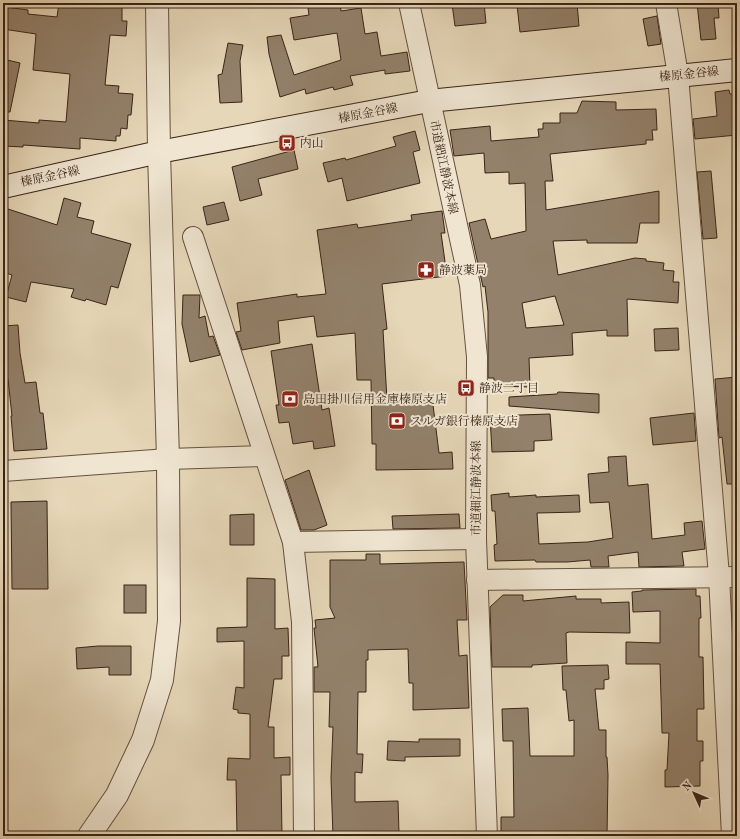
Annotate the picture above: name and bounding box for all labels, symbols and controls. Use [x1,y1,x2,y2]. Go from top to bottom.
street label: 榛原金谷線 [658,64,720,84]
street label: 榛原金谷線 [337,100,399,126]
street label: 市道細江静波本線 [427,119,461,215]
bus stop icon: 内山 [277,133,297,153]
place label: 内山 [300,136,324,150]
street label: 榛原金谷線 [19,163,81,189]
pharmacy icon: 静波薬局 [416,260,436,280]
place label: 静波薬局 [439,263,487,277]
bus stop icon: 静波二丁目 [456,378,476,398]
place label: 静波二丁目 [479,381,539,395]
bank icon: 島田掛川信用金庫榛原支店 [280,389,300,409]
place label: 島田掛川信用金庫榛原支店 [303,392,447,406]
bank icon: スルガ銀行榛原支店 [387,411,407,431]
place label: スルガ銀行榛原支店 [410,414,518,428]
street label: 市道細江静波本線 [469,440,483,536]
north arrow [674,773,714,813]
text: N [681,780,695,794]

